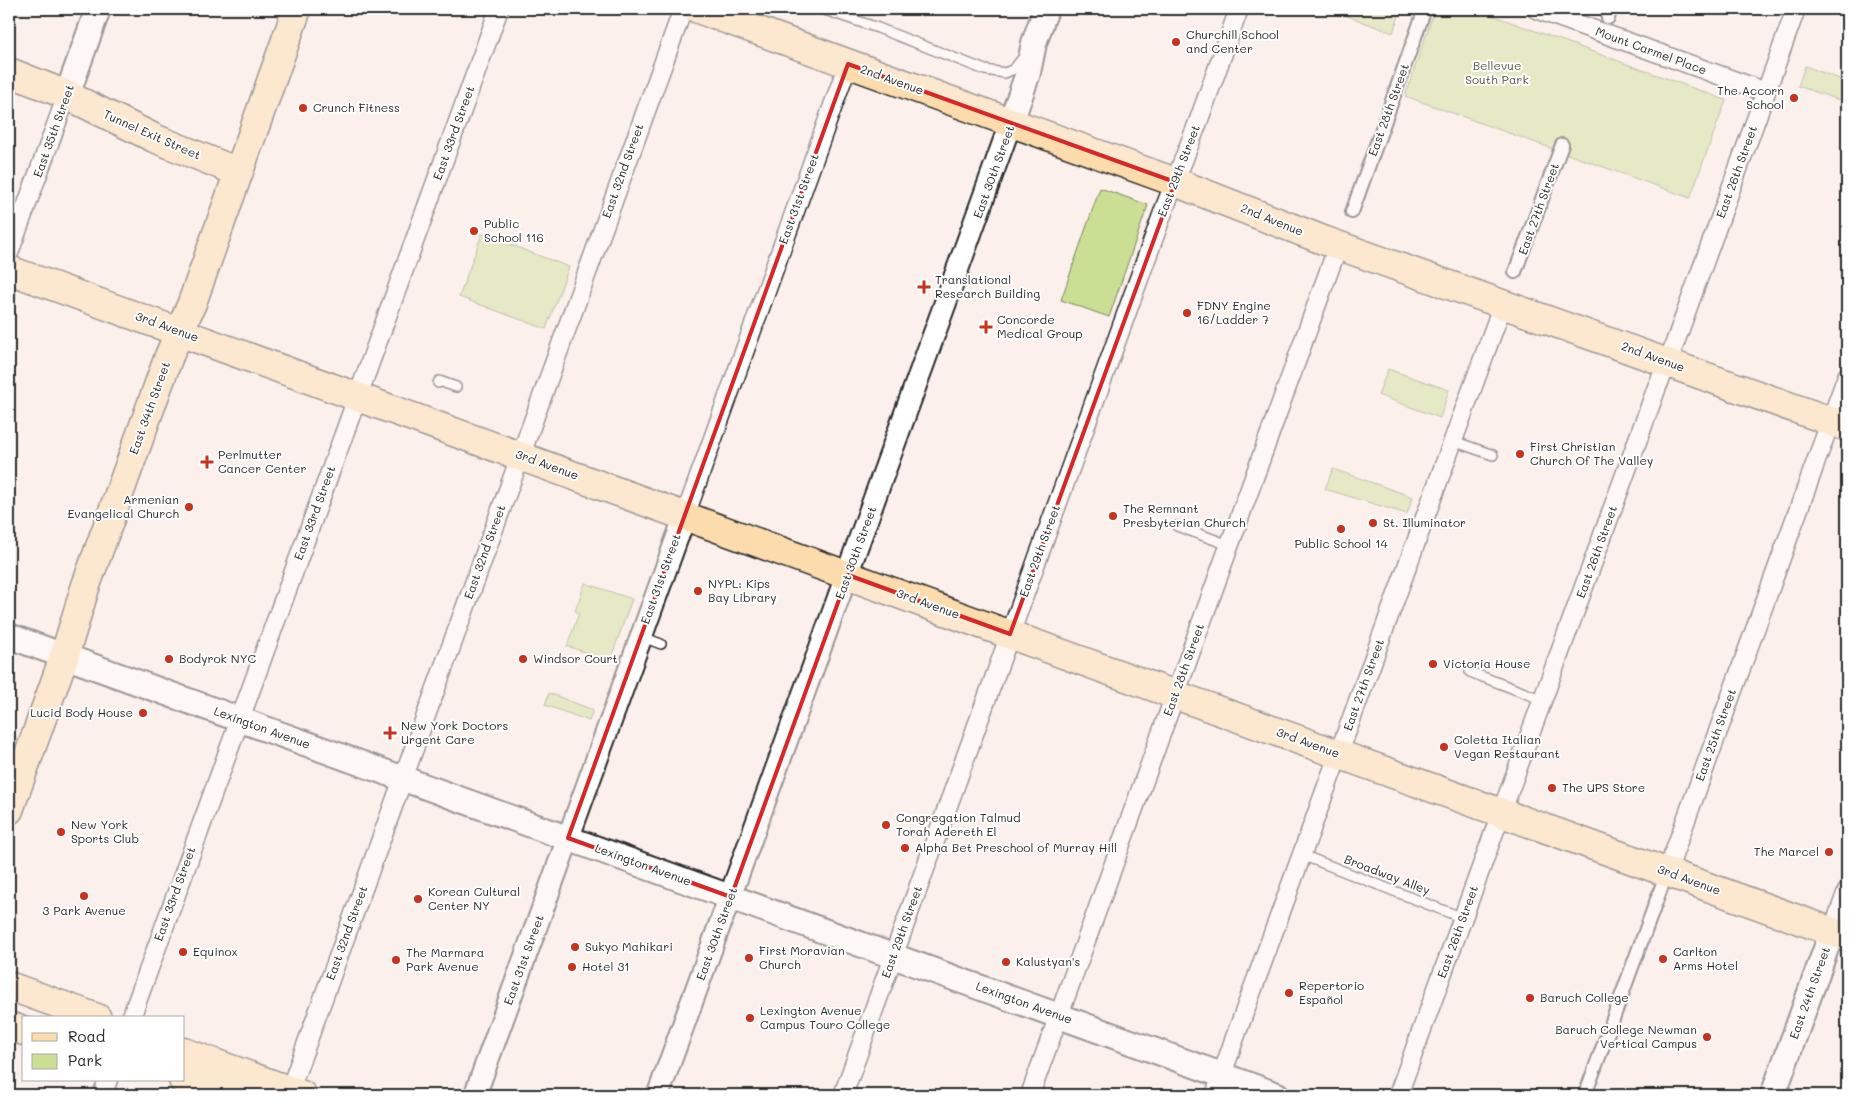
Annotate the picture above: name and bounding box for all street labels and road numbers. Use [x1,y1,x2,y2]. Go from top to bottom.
street label: Mount Carmel Place [1594,22,1709,78]
street label: 2nd Avenue [858,60,926,98]
street label: East 28th Street [1364,61,1412,158]
street label: East 35th Street [29,82,77,179]
street label: East 33rd Street [429,83,478,182]
street label: Tunnel Exit Street [101,105,204,163]
street label: East 32nd Street [598,121,647,220]
street label: East 29th Street [1153,122,1203,219]
street label: East 30th Street [969,123,1017,220]
street label: East 26th Street [1712,123,1760,220]
street label: East 31st Street [774,151,822,246]
street label: East 27th Street [1514,160,1562,257]
street label: 2nd Avenue [1239,199,1306,239]
street label: 3rd Avenue [134,307,201,345]
street label: 2nd Avenue [1619,337,1687,375]
street label: East 34th Street [125,359,173,456]
street label: 3rd Avenue [514,445,581,483]
street label: East 33rd Street [290,463,339,562]
street label: East 32nd Street [460,502,509,601]
street label: East 29th Street [1015,502,1063,599]
street label: East 26th Street [1572,503,1620,600]
street label: East 30th Street [831,504,879,601]
street label: East 31st Street [636,531,684,626]
street label: 3rd Avenue [895,584,962,622]
street label: East 28th Street [1159,621,1207,718]
street label: East 27th Street [1339,636,1387,733]
street label: East 25th Street [1691,686,1739,783]
street label: Lexington Avenue [212,702,313,752]
street label: 3rd Avenue [1275,723,1342,761]
street label: Lexington Avenue [593,839,694,889]
street label: East 33rd Street [150,844,199,943]
street label: Broadway Alley [1342,850,1433,898]
street label: 3rd Avenue [1656,860,1723,898]
street label: East 32nd Street [322,883,371,982]
street label: East 29th Street [877,883,925,980]
street label: East 26th Street [1433,883,1481,980]
street label: East 30th Street [692,885,740,982]
street label: East 31st Street [499,912,547,1007]
street label: East 24th Street [1785,944,1833,1041]
street label: Lexington Avenue [974,977,1075,1027]

